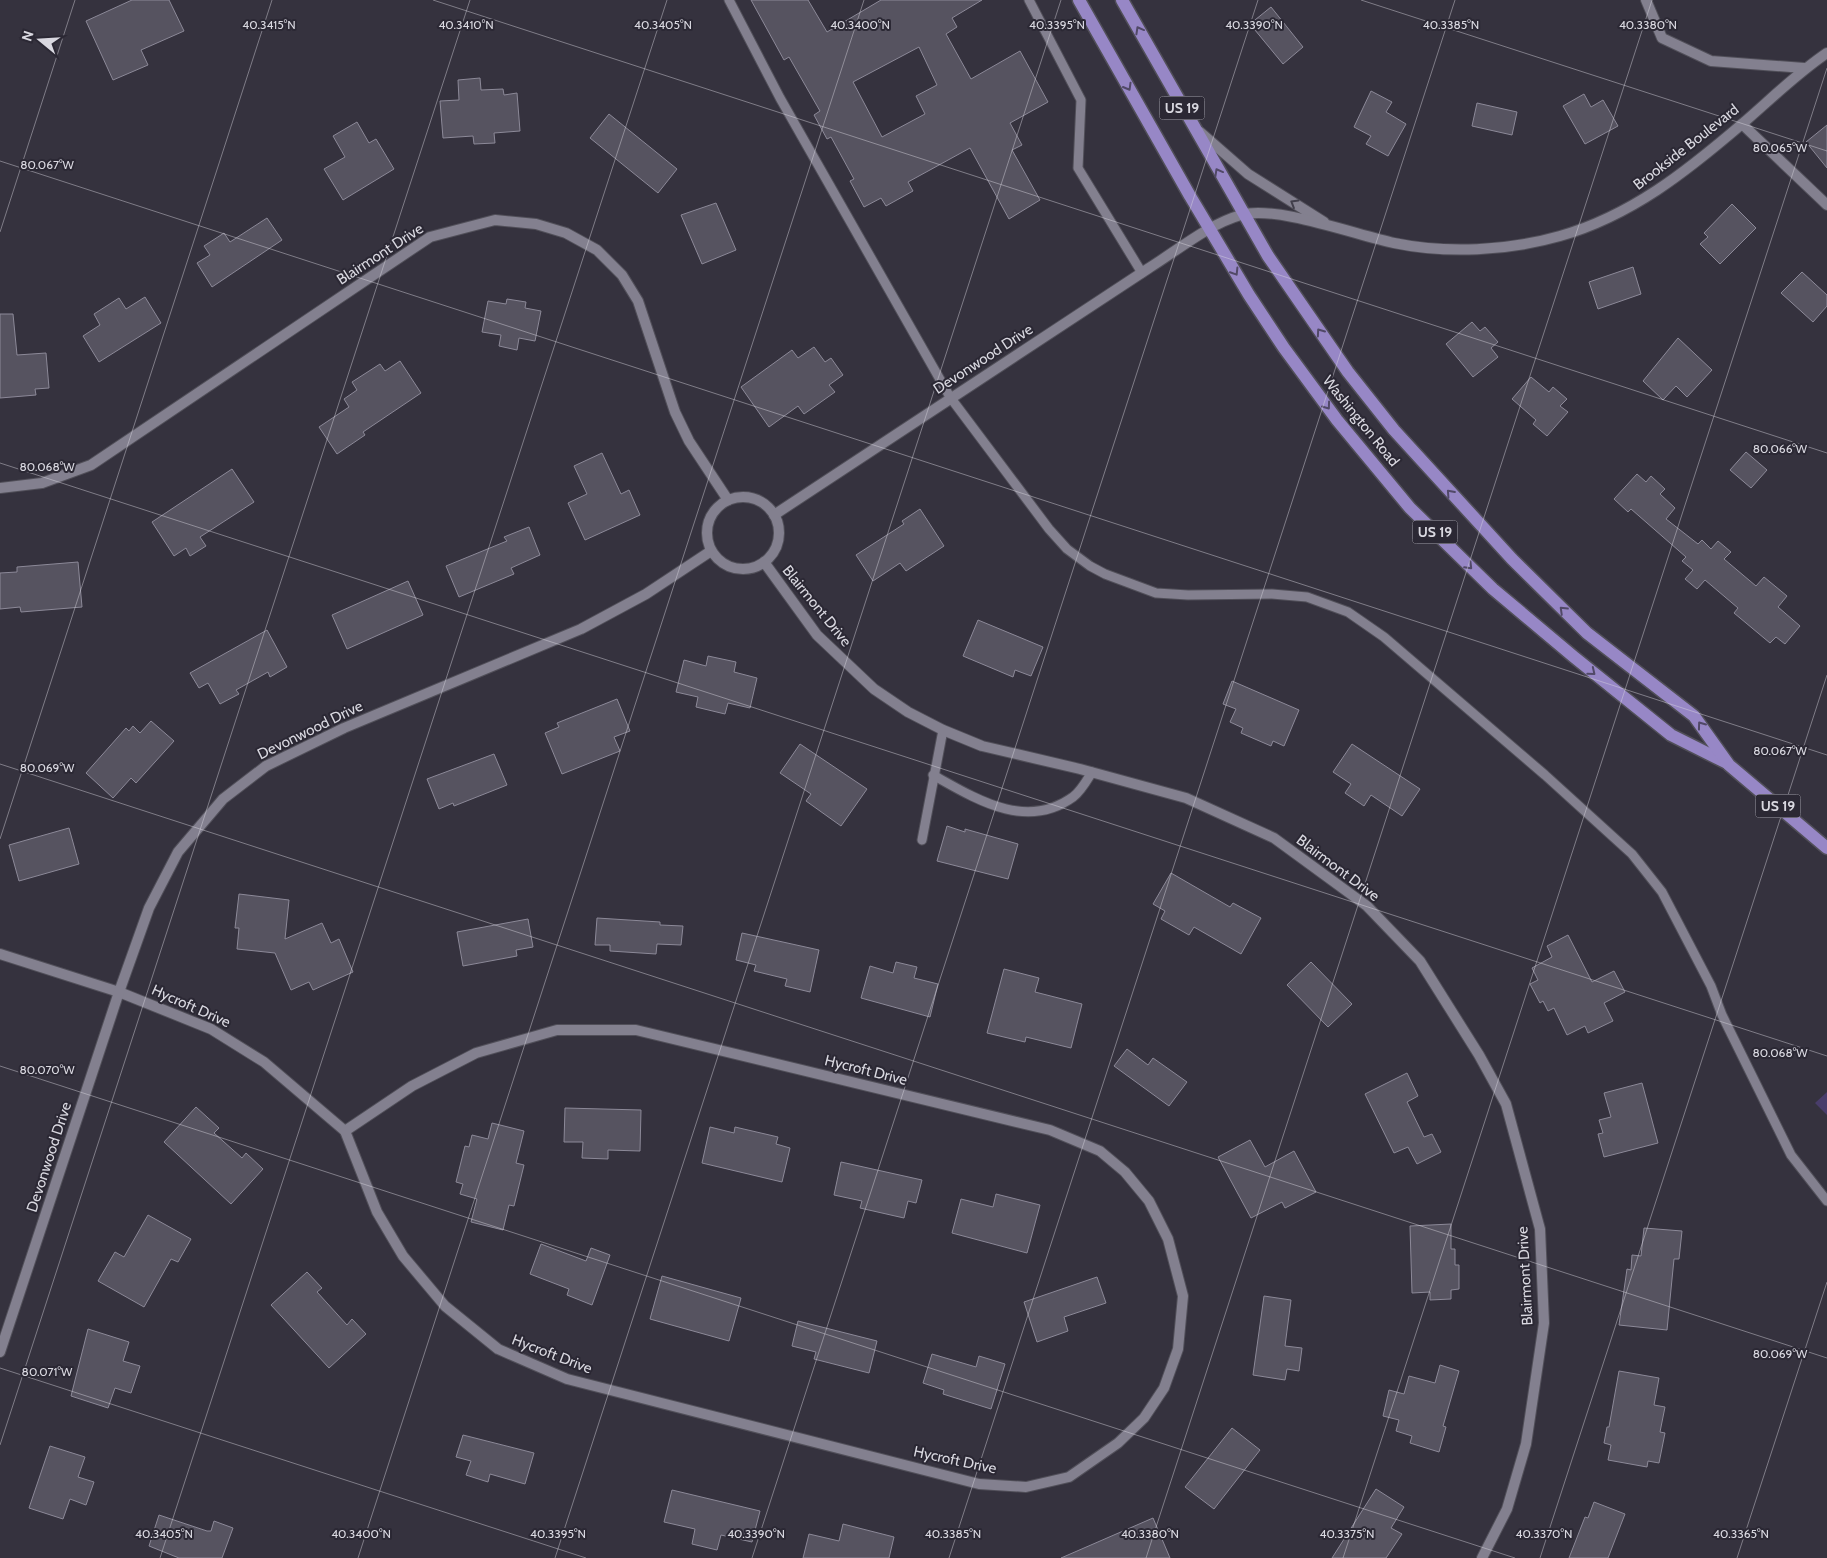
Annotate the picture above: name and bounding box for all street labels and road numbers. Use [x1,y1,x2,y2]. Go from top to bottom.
road number: US 19 [1160,96,1204,120]
street label: Brookside Boulevard [1630,100,1742,194]
street label: Blairmont Drive [333,219,427,289]
street label: Devonwood Drive [930,320,1036,398]
street label: Washington Road [1319,372,1403,470]
road number: US 19 [1412,520,1458,544]
street label: Blairmont Drive [779,562,855,650]
street label: Devonwood Drive [254,697,366,763]
road number: US 19 [1756,794,1800,818]
street label: Blairmont Drive [1293,831,1383,905]
street label: Hycroft Drive [149,981,234,1032]
street label: Hycroft Drive [823,1051,909,1089]
street label: Devonwood Drive [23,1099,75,1214]
street label: Blairmont Drive [1513,1226,1537,1326]
street label: Hycroft Drive [509,1330,595,1378]
street label: Hycroft Drive [912,1442,998,1478]

